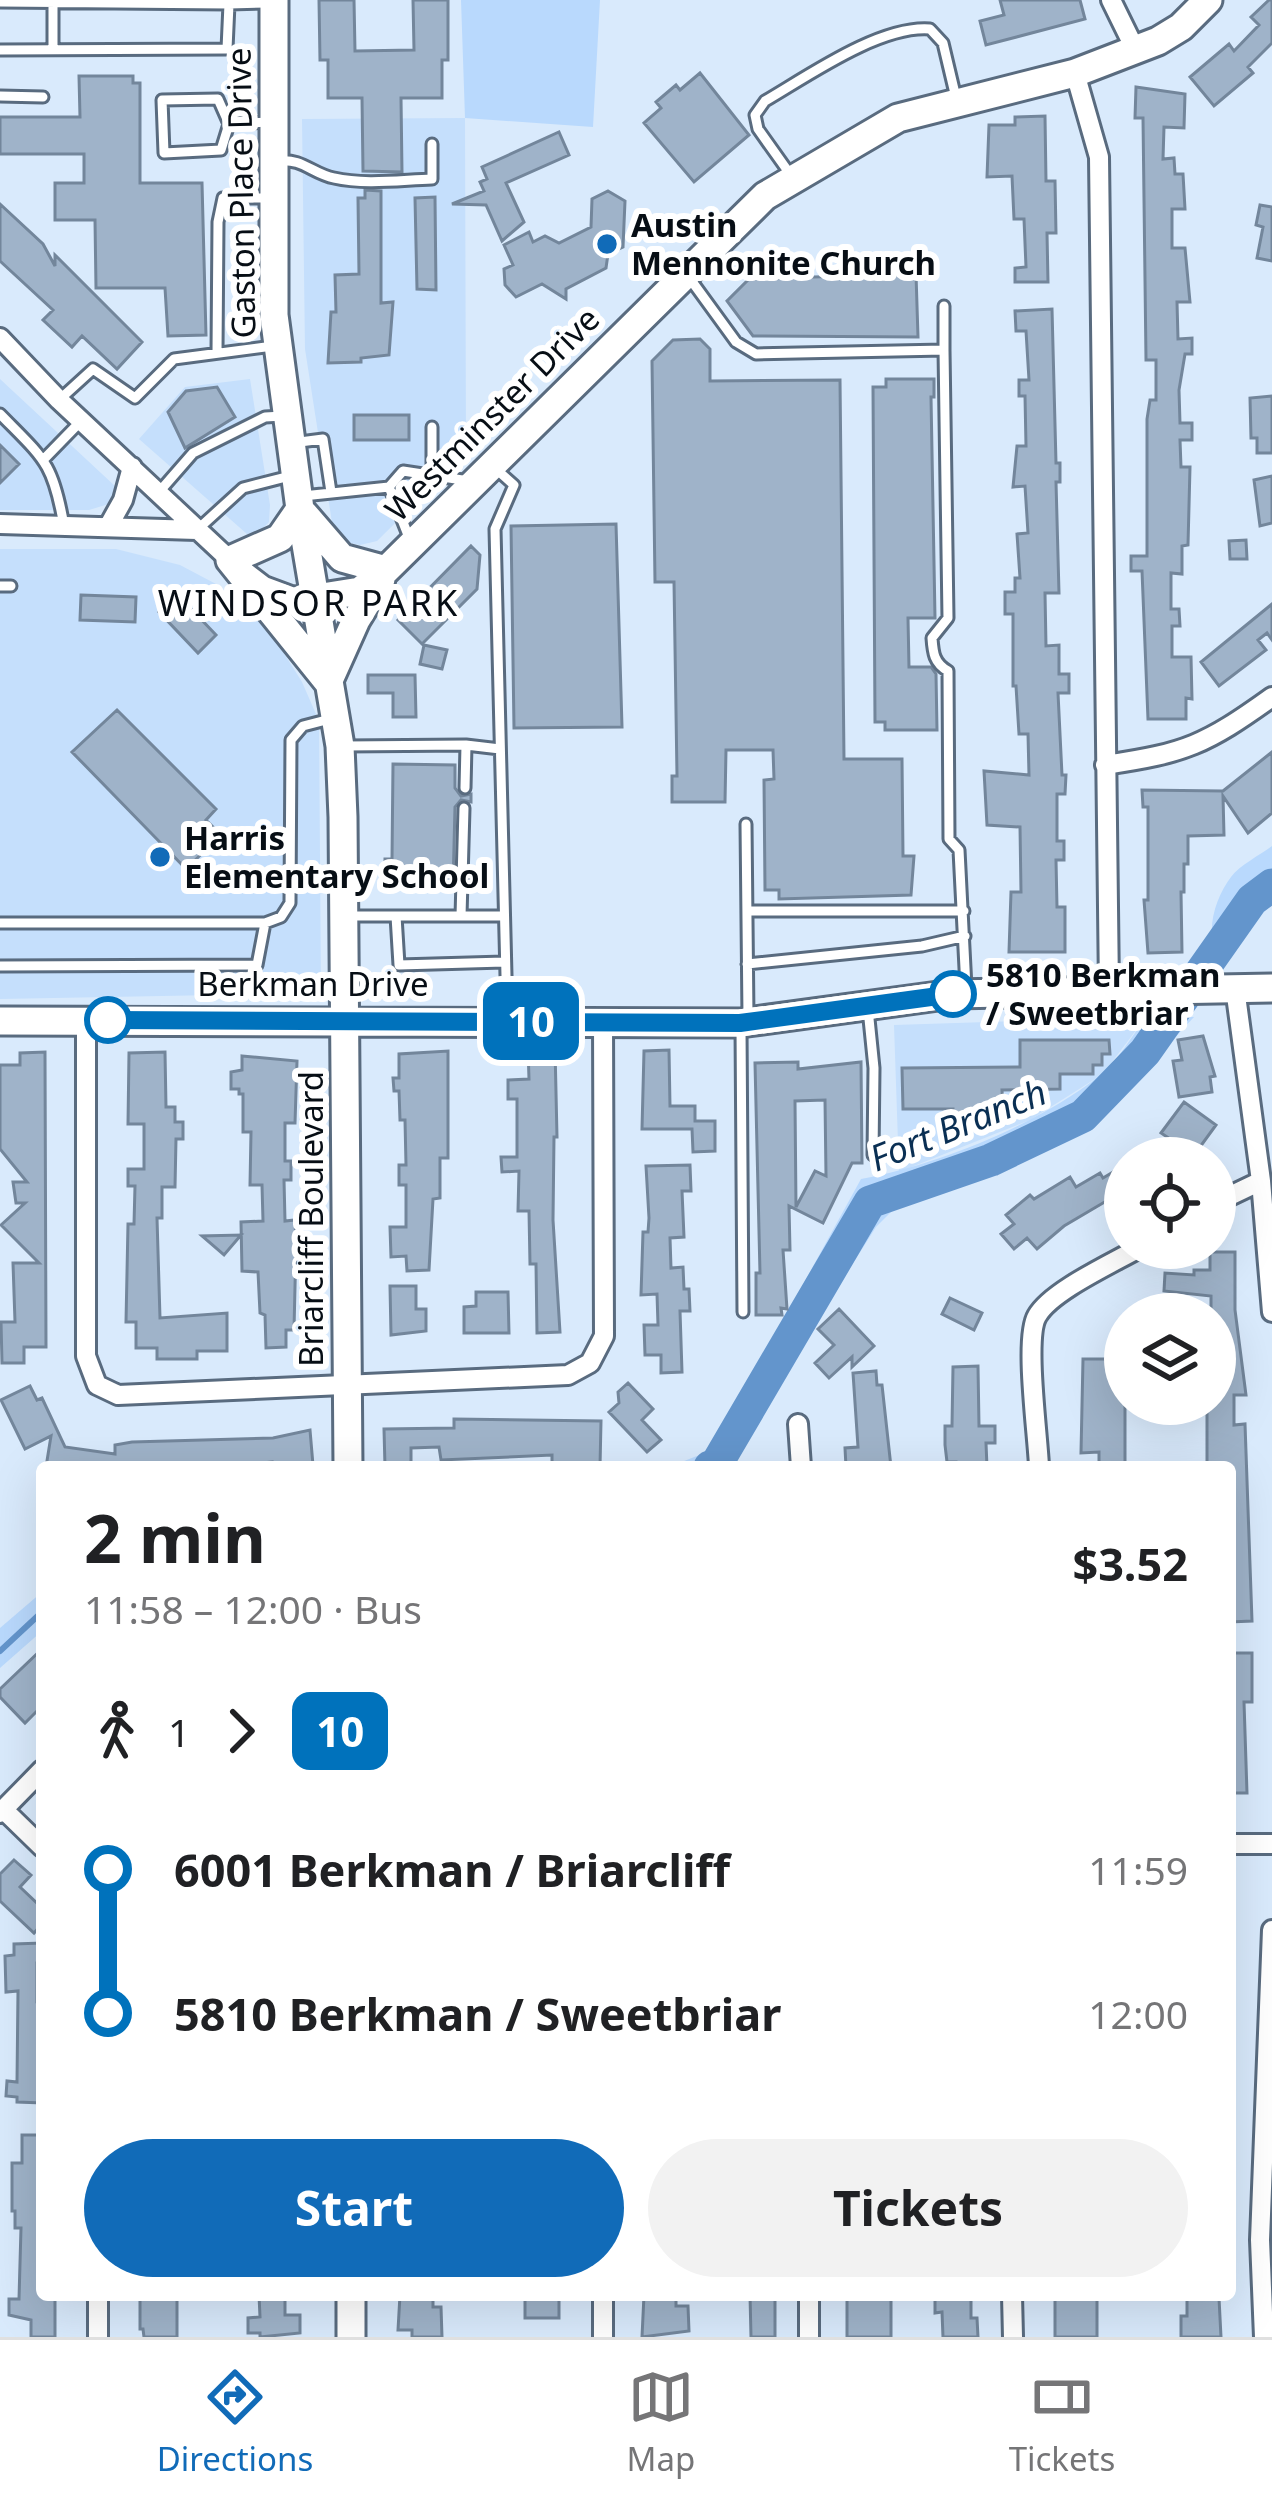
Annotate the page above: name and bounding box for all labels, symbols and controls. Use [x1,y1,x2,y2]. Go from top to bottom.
street label: Gaston Place Drive [215,47,266,339]
place label: Austin Mennonite Church [631,202,936,285]
marker: Austin Mennonite Church [594,231,620,257]
street label: Westminster Drive [375,297,609,531]
district label: WINDSOR PARK [158,578,460,627]
place label: Harris Elementary School [184,815,489,898]
marker: Harris Elementary School [147,844,173,870]
place label: 5810 Berkman / Sweetbriar [986,952,1220,1035]
street label: Berkman Drive [197,961,429,1006]
marker: 5810 Berkman / Sweetbriar [931,972,975,1016]
line badge: 10 [477,982,585,1060]
text: 10 [507,992,555,1049]
unlabelled marker [86,998,130,1042]
water label: Fort Branch [862,1067,1054,1182]
street label: Briarcliff Boulevard [288,1071,333,1367]
map controls [1104,1137,1236,1425]
button: locate [1104,1137,1236,1269]
button: layers [1104,1293,1236,1425]
text: 2 min [84,1492,266,1582]
text: $3.52 [1072,1533,1188,1594]
text: 11:58 – 12:00 · Bus [84,1582,422,1635]
icon: walk [84,1698,150,1764]
icon: forward [208,1698,274,1764]
text: 10 [316,1702,364,1759]
text: 1 [168,1705,190,1758]
text: 6001 Berkman / Briarcliff [174,1839,730,1900]
text: 11:59 [1088,1843,1188,1896]
text: 5810 Berkman / Sweetbriar [174,1983,781,2044]
text: 12:00 [1088,1987,1188,2040]
button: Start [84,2139,624,2277]
button: Tickets [648,2139,1188,2277]
tab: Directions [157,2364,313,2481]
tab: Map [627,2364,695,2481]
tab: Tickets [1009,2364,1115,2481]

